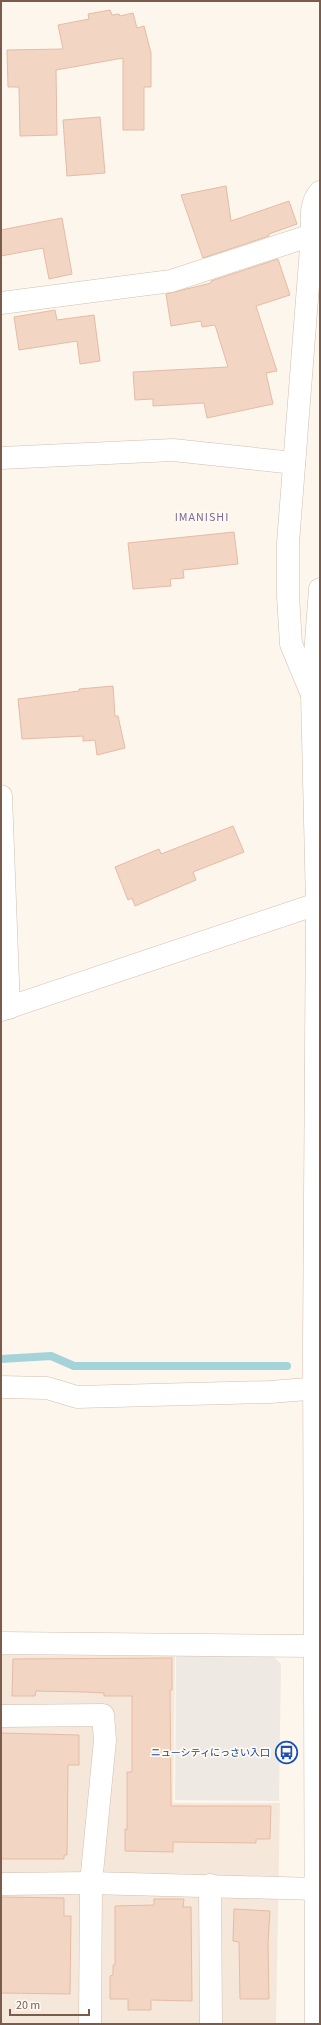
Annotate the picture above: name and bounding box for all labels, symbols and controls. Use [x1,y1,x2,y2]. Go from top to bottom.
district label: IMANISHI [175,509,229,526]
bus stop icon: ニューシティにっさい入口 [273,1740,299,1766]
place label: ニューシティにっさい入口 [151,1746,270,1760]
scale bar [10,1991,89,2017]
text: 20 m [16,1997,40,2014]

